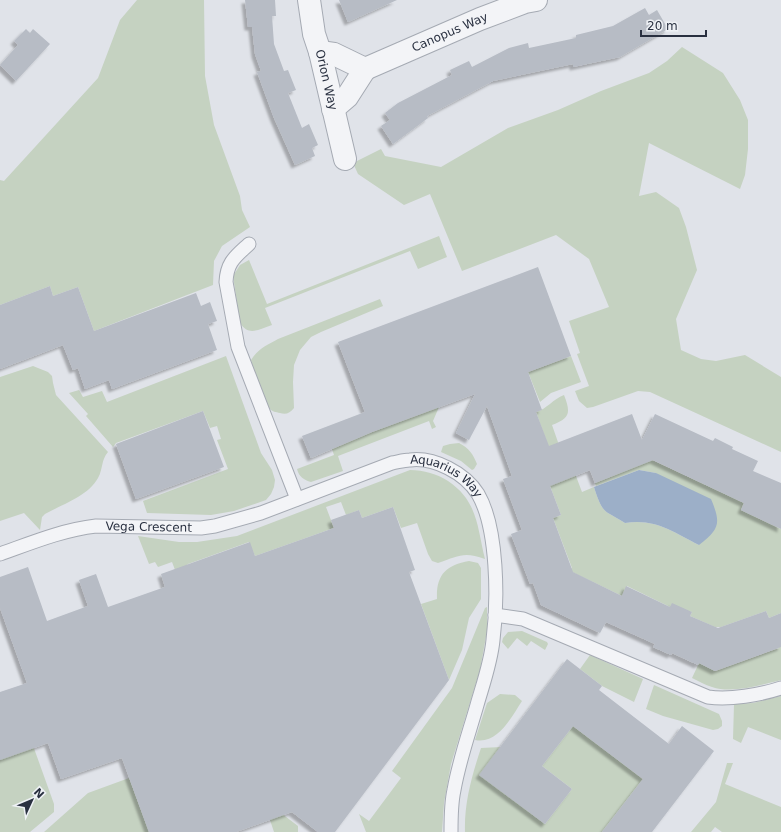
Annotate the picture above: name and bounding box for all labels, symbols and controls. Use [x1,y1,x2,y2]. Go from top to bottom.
street label: Canopus Way [410,10,490,55]
scale bar [641,12,706,38]
text: 20 m [647,19,678,33]
street label: Orion Way [313,48,340,112]
street label: Aquarius Way [410,452,485,500]
street label: Vega Crescent [105,519,192,535]
north arrow [12,780,52,820]
text: N [31,786,47,801]

